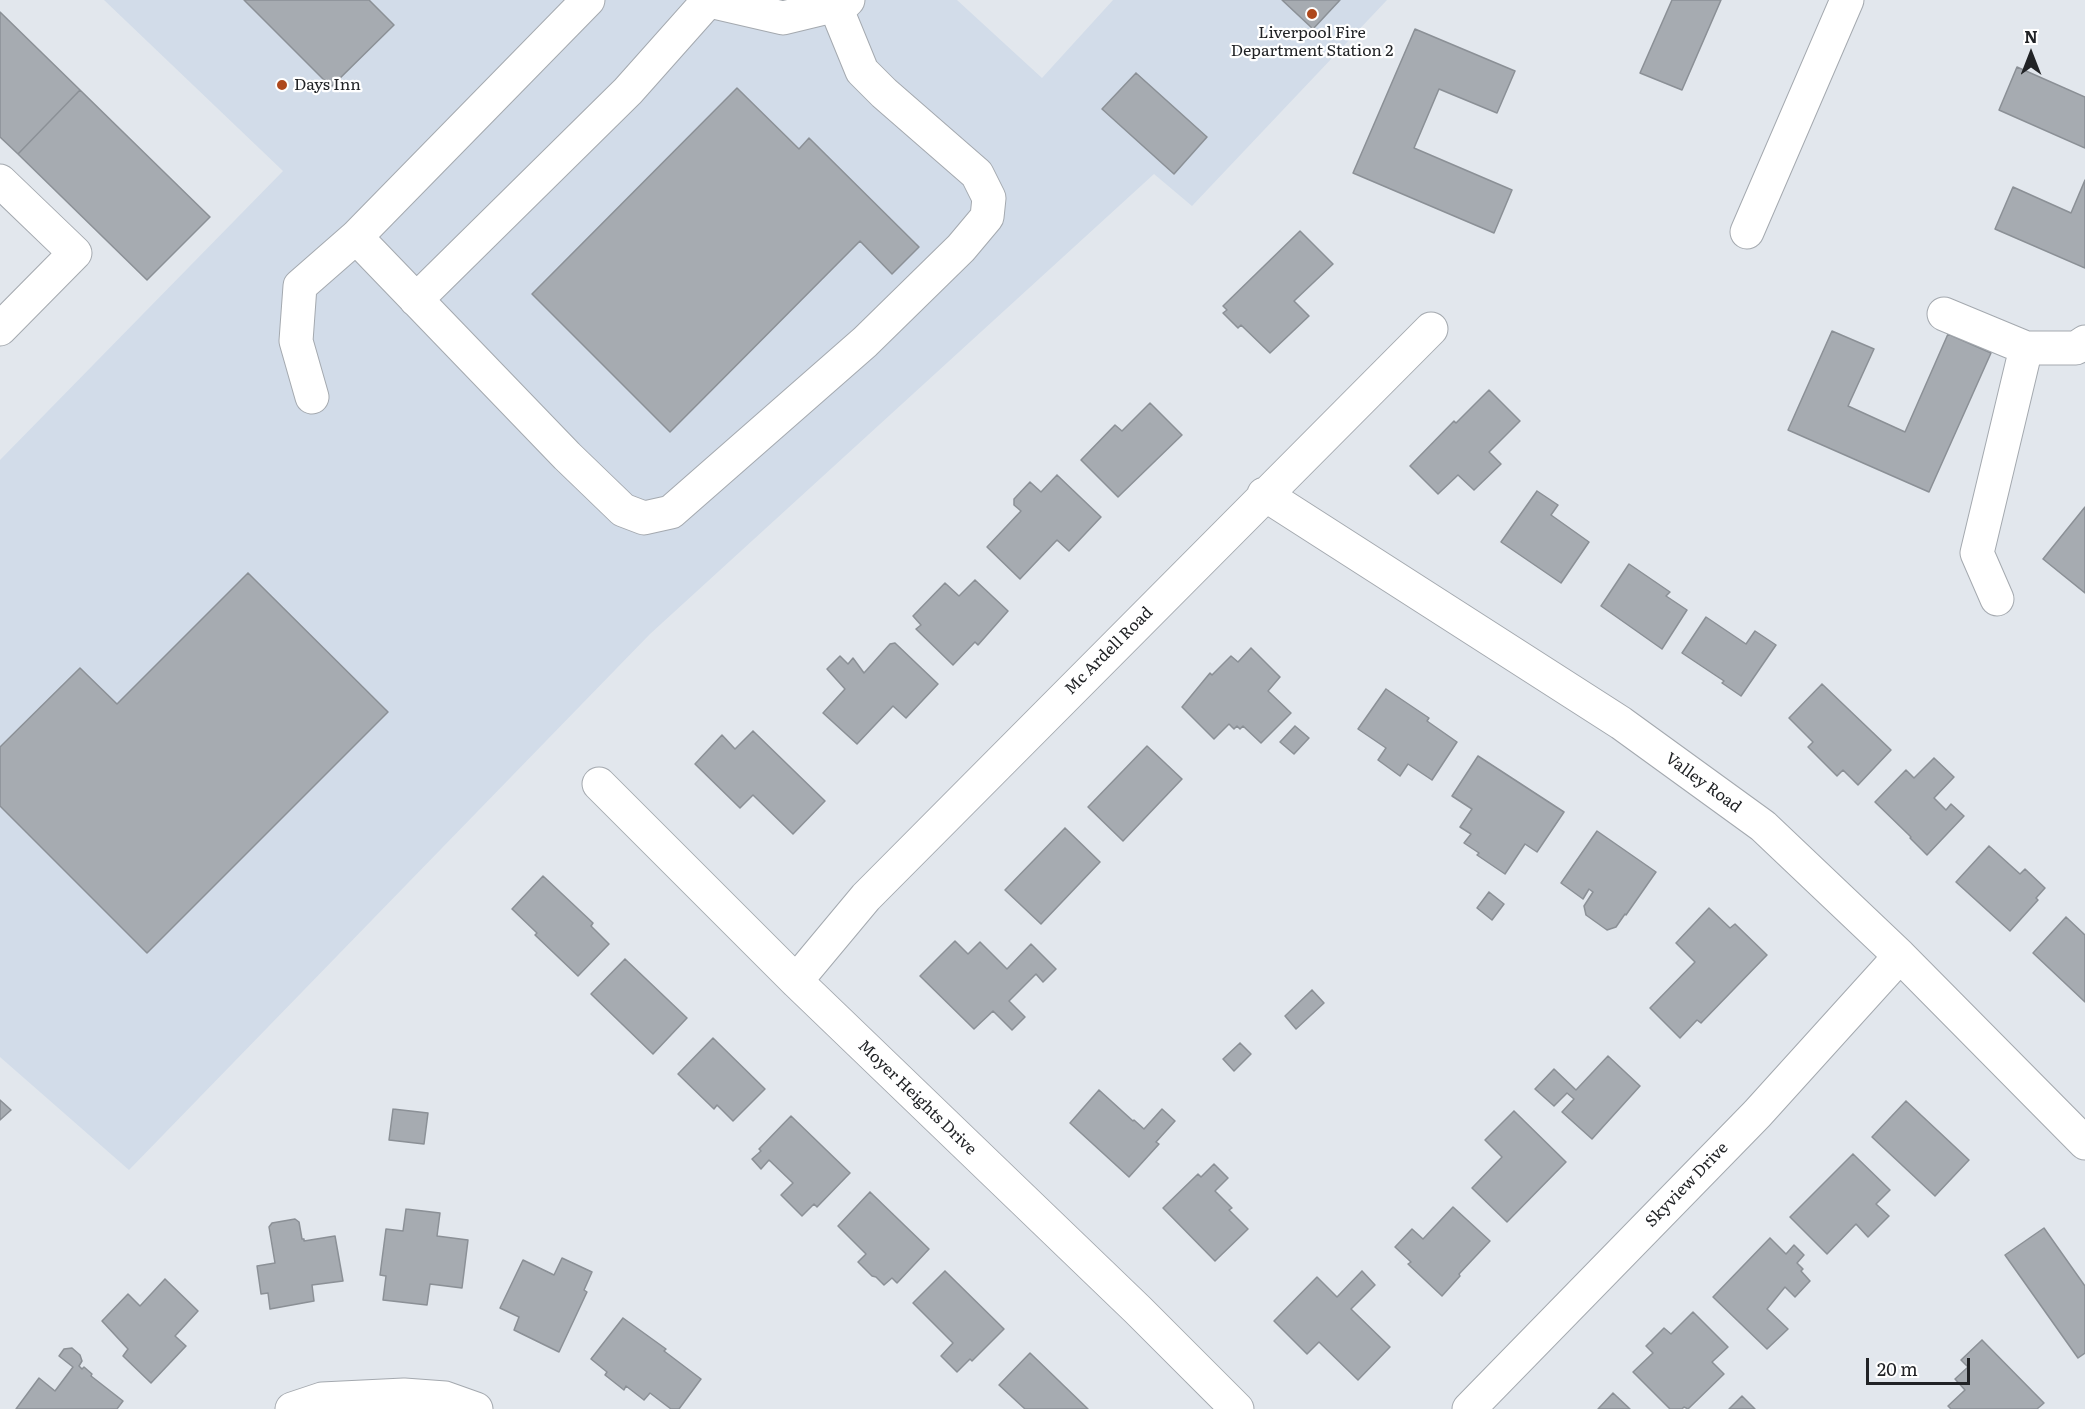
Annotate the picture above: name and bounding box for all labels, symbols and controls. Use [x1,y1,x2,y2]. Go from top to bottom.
marker: Liverpool Fire Department Station 2 [1305,7,1319,21]
place label: Liverpool Fire Department Station 2 [1231,23,1393,61]
north arrow [2001,24,2061,84]
text: N [2024,24,2038,48]
place label: Days Inn [294,75,361,95]
marker: Days Inn [275,78,289,92]
street label: Mc Ardell Road [1061,603,1157,699]
street label: Valley Road [1661,749,1745,817]
street label: Moyer Heights Drive [854,1037,980,1159]
street label: Skyview Drive [1642,1139,1732,1231]
scale bar [1869,1346,1972,1384]
text: 20 m [1877,1355,1918,1382]

